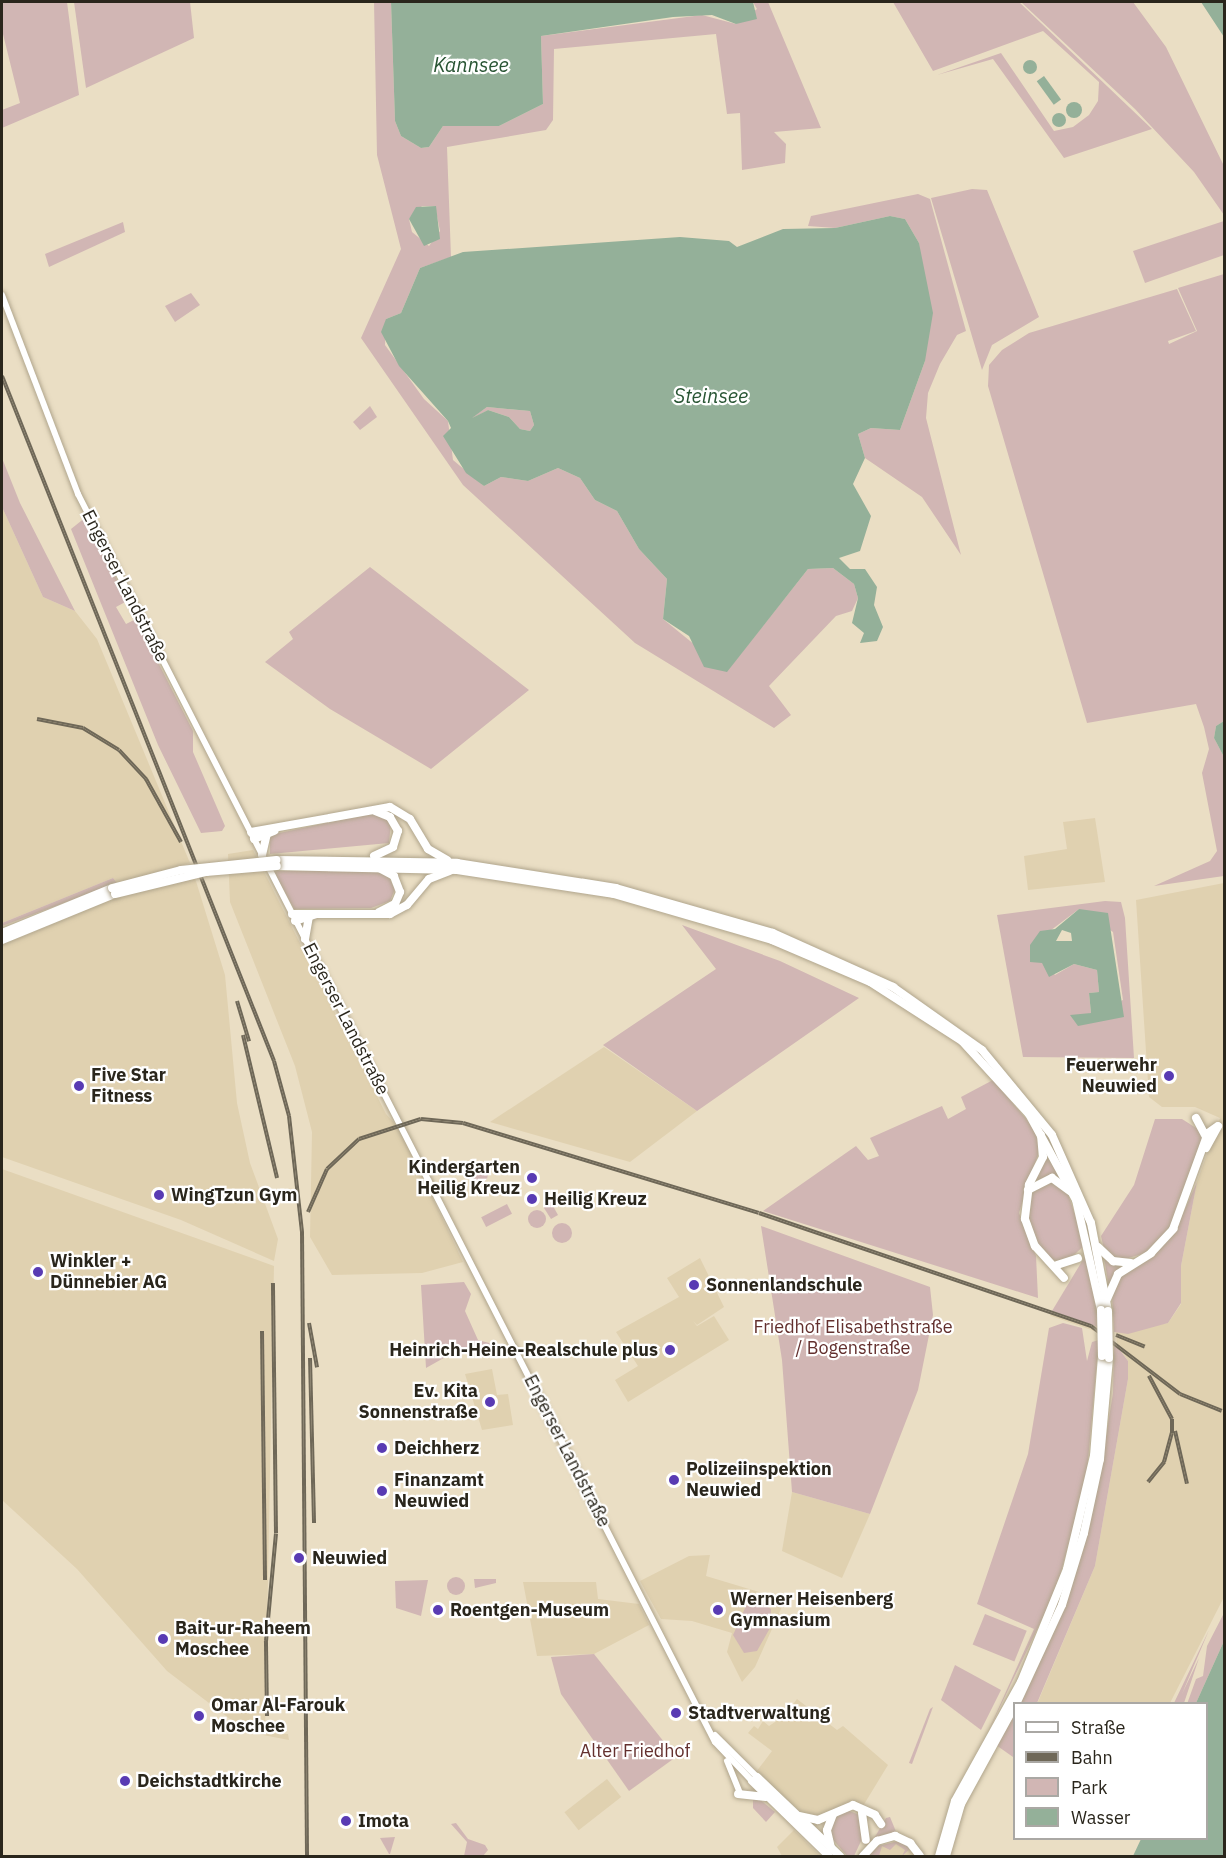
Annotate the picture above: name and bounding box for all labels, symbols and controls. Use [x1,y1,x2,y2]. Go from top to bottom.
water label: Kannsee [433,52,509,76]
water label: Steinsee [674,383,748,407]
street label: Engerser Landstraße [77,506,173,666]
street label: Engerser Landstraße [298,939,394,1099]
place label: Feuerwehr Neuwied [1066,1055,1157,1098]
place label: Five Star Fitness [91,1065,166,1108]
marker: Feuerwehr Neuwied [1162,1069,1176,1083]
marker: Five Star Fitness [72,1079,86,1093]
place label: Kindergarten Heilig Kreuz [408,1157,520,1200]
marker: Kindergarten Heilig Kreuz [525,1171,539,1185]
place label: WingTzun Gym [171,1184,297,1206]
marker: WingTzun Gym [152,1188,166,1202]
place label: Heilig Kreuz [544,1188,647,1210]
marker: Heilig Kreuz [525,1192,539,1206]
place label: Winkler + Dünnebier AG [50,1251,167,1294]
marker: Winkler + Dünnebier AG [31,1265,45,1279]
place label: Sonnenlandschule [706,1274,862,1296]
marker: Sonnenlandschule [687,1278,701,1292]
park label: Friedhof Elisabethstraße / Bogenstraße [753,1317,953,1360]
place label: Heinrich-Heine-Realschule plus [389,1339,658,1361]
marker: Heinrich-Heine-Realschule plus [663,1343,677,1357]
street label: Engerser Landstraße [519,1371,615,1531]
place label: Ev. Kita Sonnenstraße [359,1381,478,1424]
marker: Ev. Kita Sonnenstraße [483,1395,497,1409]
place label: Deichherz [394,1437,479,1459]
marker: Deichherz [375,1441,389,1455]
place label: Polizeiinspektion Neuwied [686,1459,832,1502]
place label: Finanzamt Neuwied [394,1470,484,1512]
marker: Polizeiinspektion Neuwied [667,1473,681,1487]
marker: Finanzamt Neuwied [375,1484,389,1498]
place label: Neuwied [312,1547,387,1569]
marker: Neuwied [290,1549,308,1567]
place label: Werner Heisenberg Gymnasium [730,1589,893,1632]
place label: Roentgen-Museum [450,1599,609,1621]
marker: Roentgen-Museum [431,1603,445,1617]
marker: Werner Heisenberg Gymnasium [711,1603,725,1617]
place label: Bait-ur-Raheem Moschee [175,1618,311,1660]
marker: Bait-ur-Raheem Moschee [156,1632,170,1646]
place label: Omar Al-Farouk Moschee [211,1695,345,1738]
place label: Stadtverwaltung [688,1702,830,1724]
legend [1013,1702,1208,1840]
marker: Stadtverwaltung [669,1706,683,1720]
marker: Omar Al-Farouk Moschee [192,1709,206,1723]
text: Straße [1071,1716,1125,1739]
park label: Alter Friedhof [580,1740,690,1762]
text: Bahn [1071,1746,1113,1769]
place label: Deichstadtkirche [137,1770,282,1792]
marker: Deichstadtkirche [118,1774,132,1788]
text: Park [1071,1776,1107,1799]
text: Wasser [1071,1806,1130,1829]
place label: Imota [358,1810,409,1832]
marker: Imota [339,1814,353,1828]

